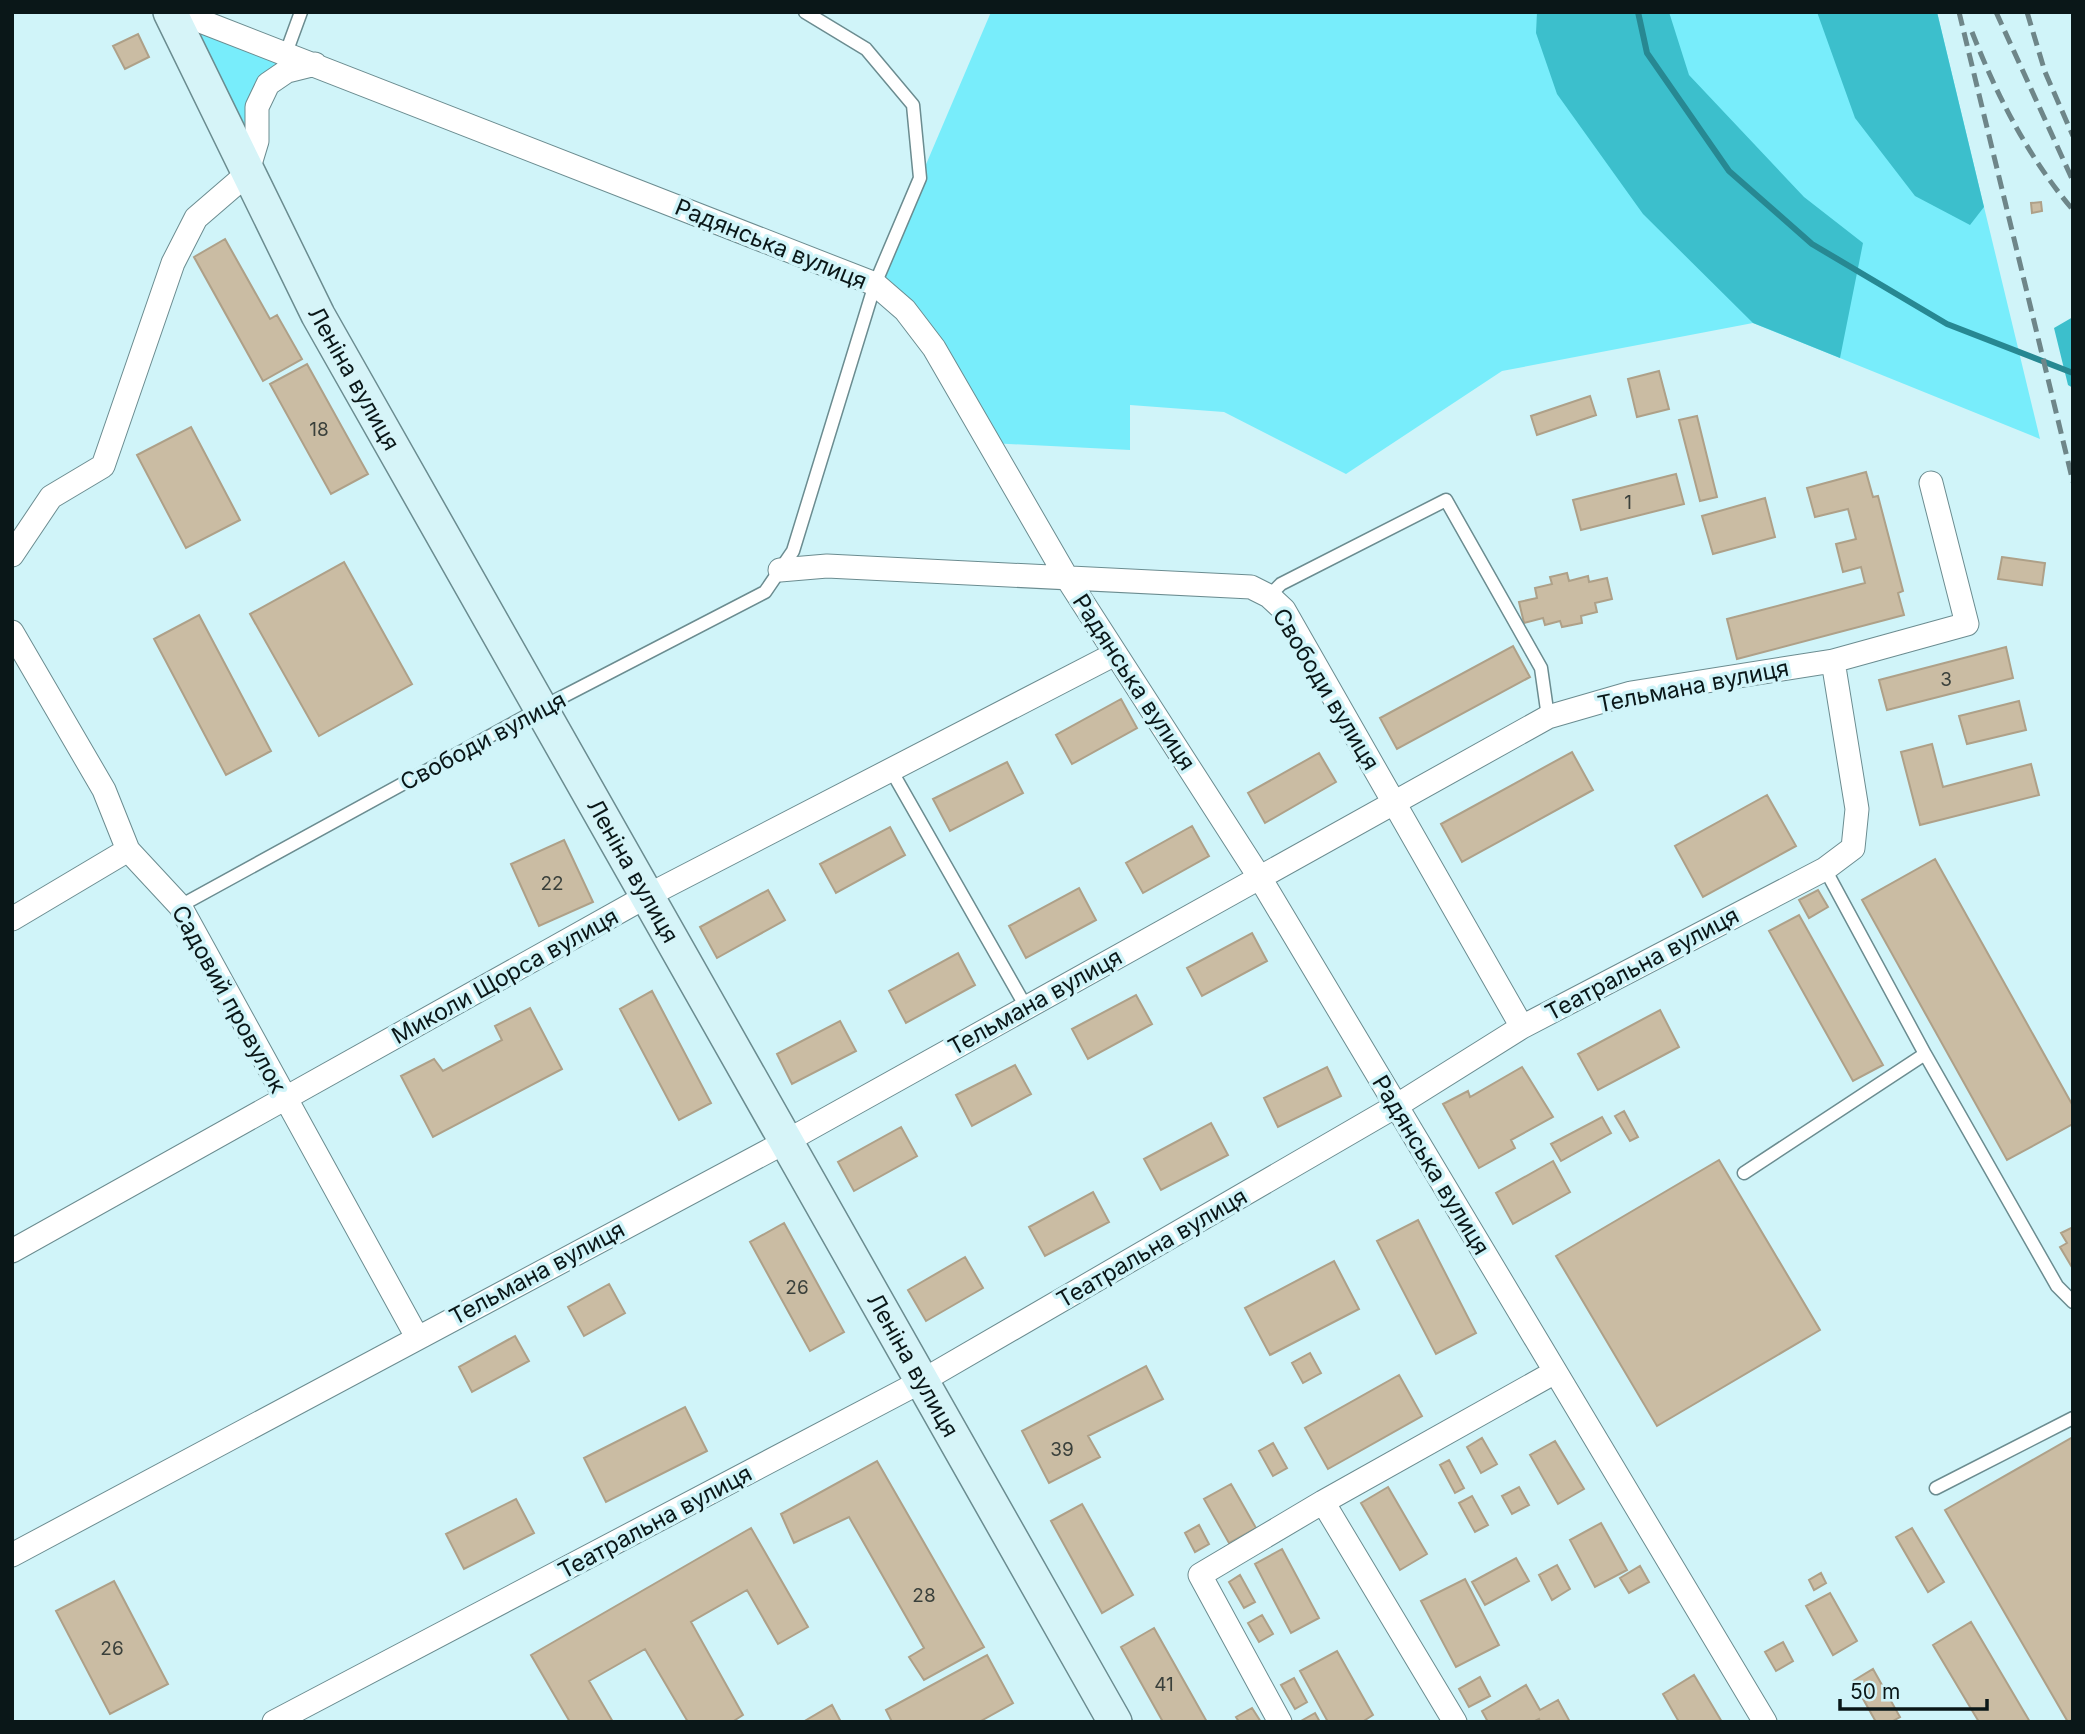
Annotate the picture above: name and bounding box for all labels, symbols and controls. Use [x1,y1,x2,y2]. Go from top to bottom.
street label: Радянська вулиця [671,193,871,295]
street label: Леніна вулиця [302,301,406,455]
house number: 18 [309,418,329,441]
house number: 1 [1624,491,1632,514]
street label: Радянська вулиця [1067,589,1201,775]
street label: Свободи вулиця [1267,603,1385,775]
street label: Тельмана вулиця [1595,654,1791,718]
house number: 3 [1940,668,1952,691]
street label: Свободи вулиця [395,686,571,796]
street label: Леніна вулиця [581,794,685,948]
house number: 22 [540,872,564,895]
street label: Садовий провулок [166,900,292,1098]
street label: Театральна вулиця [1540,901,1744,1027]
street label: Миколи Щорса вулиця [387,902,623,1050]
street label: Тельмана вулиця [943,943,1127,1061]
street label: Радянська вулиця [1366,1070,1496,1260]
street label: Театральна вулиця [1052,1182,1252,1314]
street label: Тельмана вулиця [445,1215,629,1331]
house number: 26 [785,1276,809,1299]
street label: Леніна вулиця [861,1288,965,1442]
house number: 39 [1050,1438,1074,1461]
street label: Театральна вулиця [553,1459,757,1585]
house number: 28 [912,1584,936,1607]
house number: 26 [100,1637,124,1660]
scale bar [1840,1668,1987,1712]
house number: 41 [1154,1673,1174,1696]
text: 50 m [1850,1679,1900,1704]

